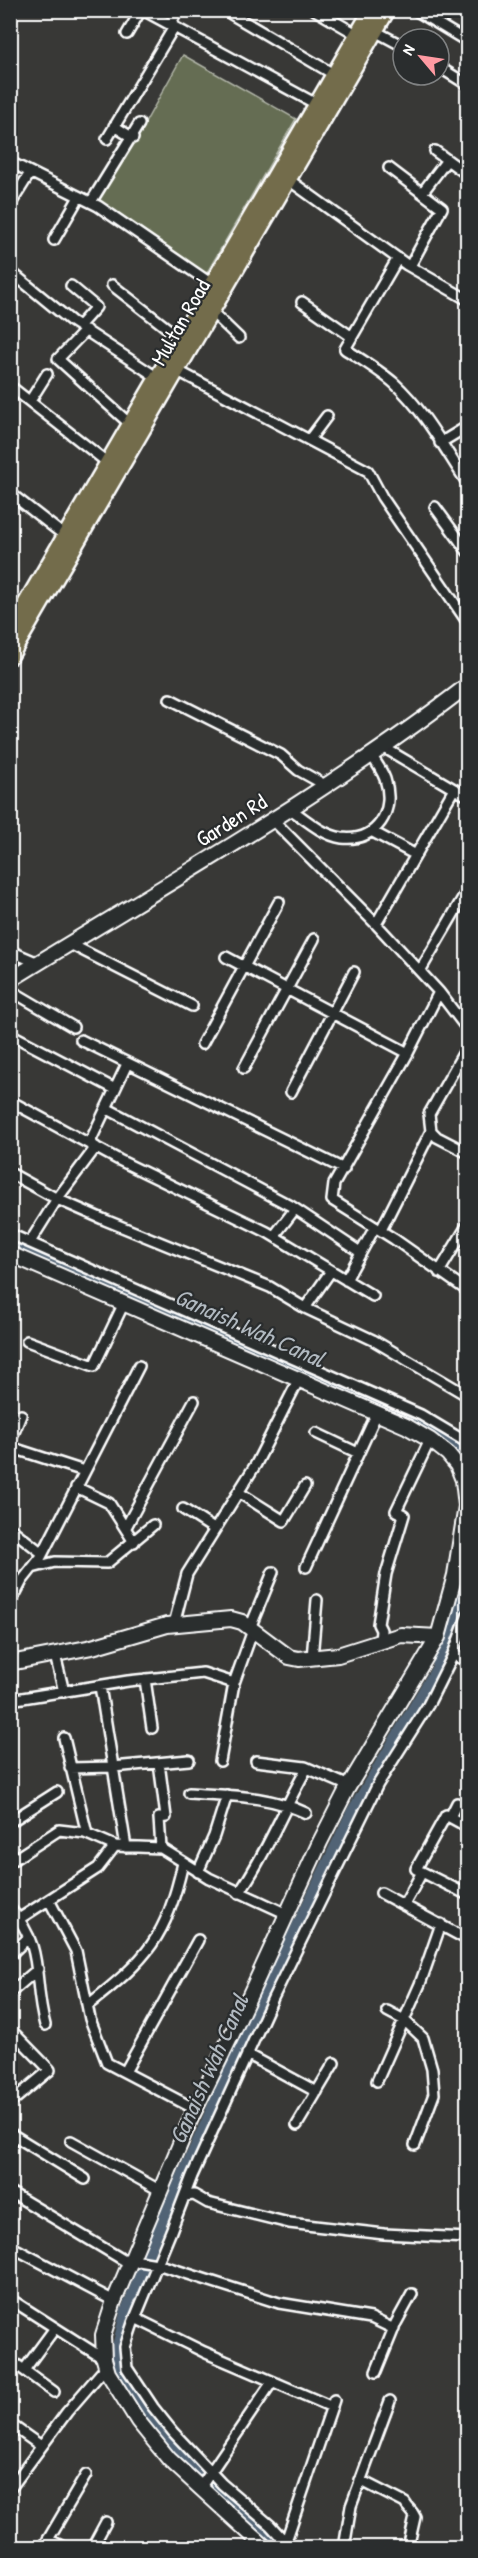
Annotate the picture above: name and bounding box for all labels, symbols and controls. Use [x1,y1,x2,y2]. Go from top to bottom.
north arrow [391,27,451,87]
text: N [396,40,420,59]
street label: Multan Road [143,273,217,371]
street label: Garden Rd [190,786,273,854]
water label: Ganaish Wah Canal [170,1280,331,1375]
water label: Ganaish Wah Canal [161,1988,256,2149]

